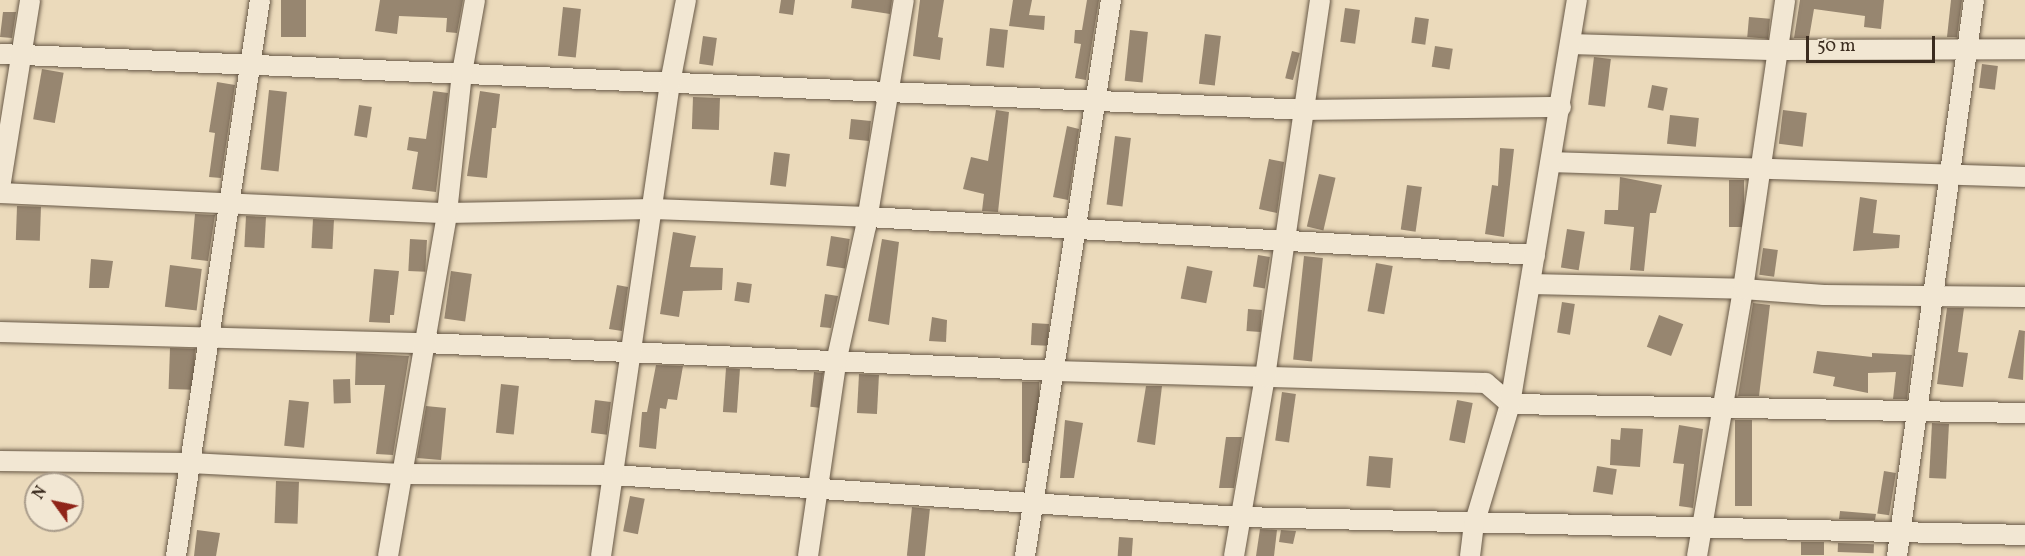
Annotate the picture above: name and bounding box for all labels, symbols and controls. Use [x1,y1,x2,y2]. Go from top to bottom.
scale bar [1809,24,1938,62]
text: 50 m [1817,34,1856,59]
north arrow [24,472,84,532]
text: N [28,482,53,504]

